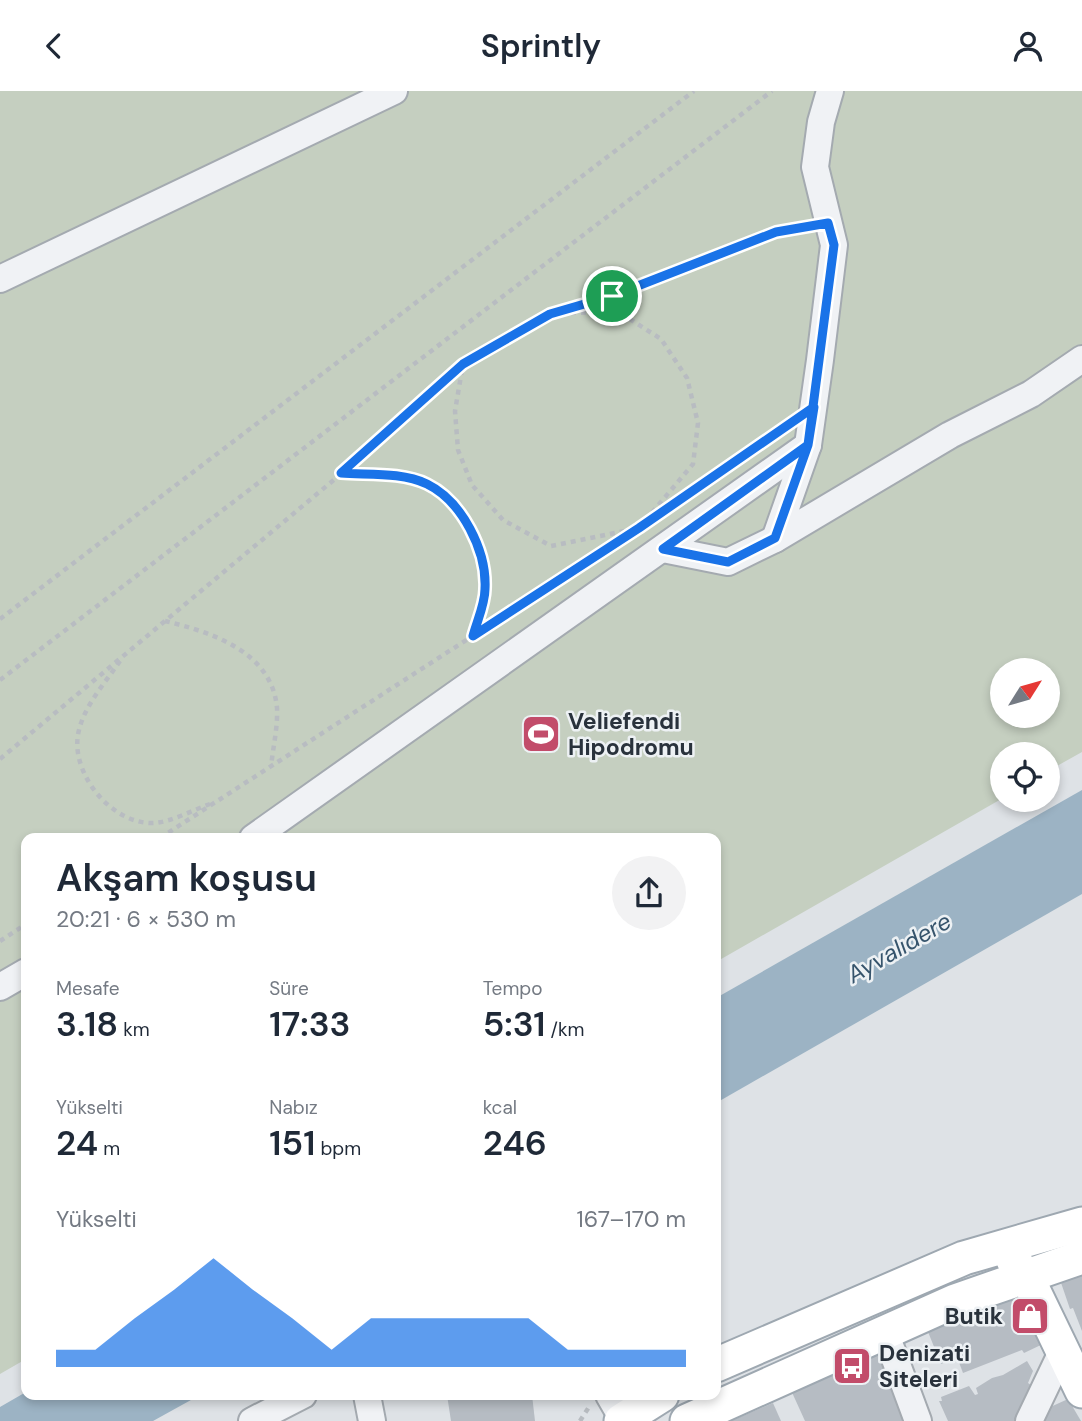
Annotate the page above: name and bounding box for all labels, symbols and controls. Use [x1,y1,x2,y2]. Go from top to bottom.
text: Sprintly [481,25,601,67]
icon: back [35,27,73,65]
icon: person [1009,27,1047,65]
pin [582,266,642,326]
icon: arrive [593,277,631,315]
north arrow [990,658,1060,728]
map controls [990,658,1060,812]
place label: Veliefendi Hipodromu [568,706,694,762]
sports icon: Veliefendi Hipodromu [520,713,562,755]
button: locate [990,742,1060,812]
text: Akşam koşusu [56,853,317,903]
button: share [612,856,686,930]
text: 20:21 · 6 × 530 m [56,904,236,934]
water label: Ayvalıdere [840,905,957,990]
text: Mesafe [56,976,120,1001]
text: Süre [269,976,309,1001]
text: Tempo [483,976,543,1001]
text: 3.18 [56,1001,118,1047]
text: 17:33 [269,1001,351,1047]
text: 5:31 [483,1001,545,1047]
text: km [118,1017,150,1042]
text: /km [545,1017,584,1042]
text: Yükselti [56,1095,123,1120]
text: Nabız [269,1095,318,1120]
text: kcal [483,1095,517,1120]
text: 24 [56,1120,98,1166]
text: 151 [269,1120,315,1166]
text: 246 [483,1120,547,1166]
text: m [98,1136,120,1161]
text: bpm [315,1136,361,1161]
text: Yükselti [56,1204,137,1234]
text: 167–170 m [577,1204,686,1234]
shop icon: Butik [1009,1295,1051,1337]
place label: Butik [945,1301,1003,1331]
place label: Denizati Siteleri [879,1338,970,1394]
bus stop icon: Denizati Siteleri [831,1345,873,1387]

